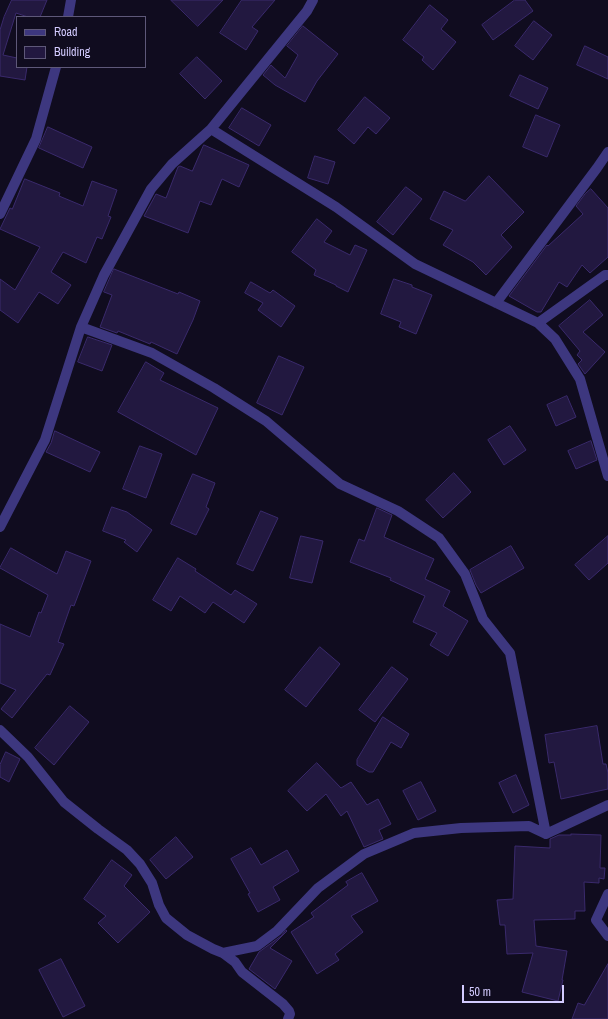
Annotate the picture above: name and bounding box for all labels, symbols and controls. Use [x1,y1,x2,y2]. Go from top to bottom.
legend [16,16,146,68]
text: Road [54,24,78,40]
text: Building [54,44,90,60]
scale bar [464,977,566,1003]
text: 50 m [469,984,491,1000]

